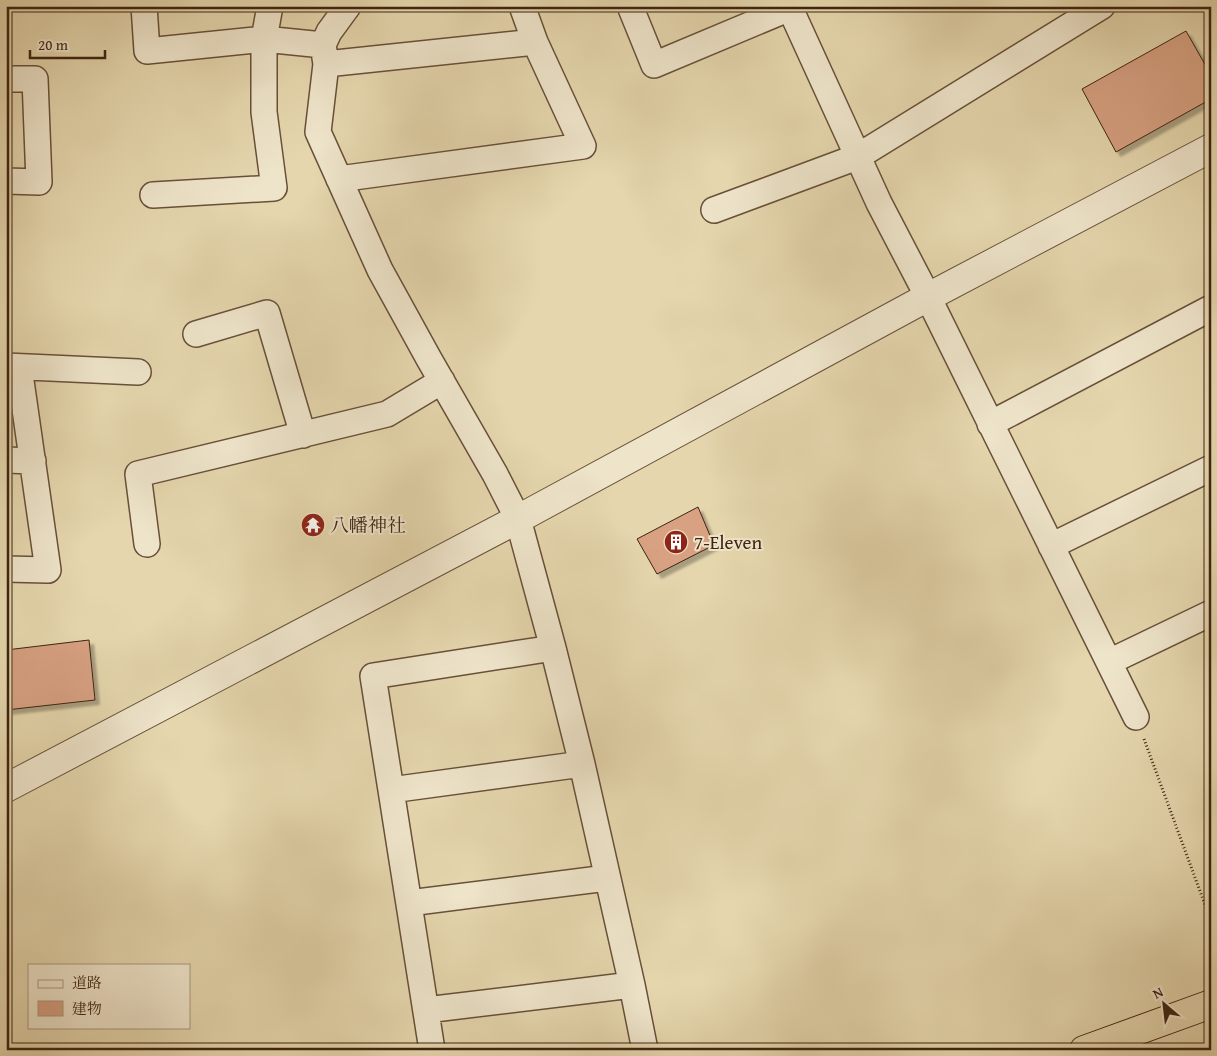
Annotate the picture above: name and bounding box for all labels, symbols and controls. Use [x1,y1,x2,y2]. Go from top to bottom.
scale bar [30,28,105,60]
text: 20 m [38,34,69,55]
place label: 八幡神社 [330,511,406,539]
temple icon: 八幡神社 [300,512,326,538]
place label: 7-Eleven [694,528,762,556]
building icon: 7-Eleven [663,529,689,555]
legend [28,964,190,1028]
text: 道路 [72,972,102,993]
north arrow [1140,978,1190,1028]
text: N [1149,981,1167,1004]
text: 建物 [72,998,102,1019]

